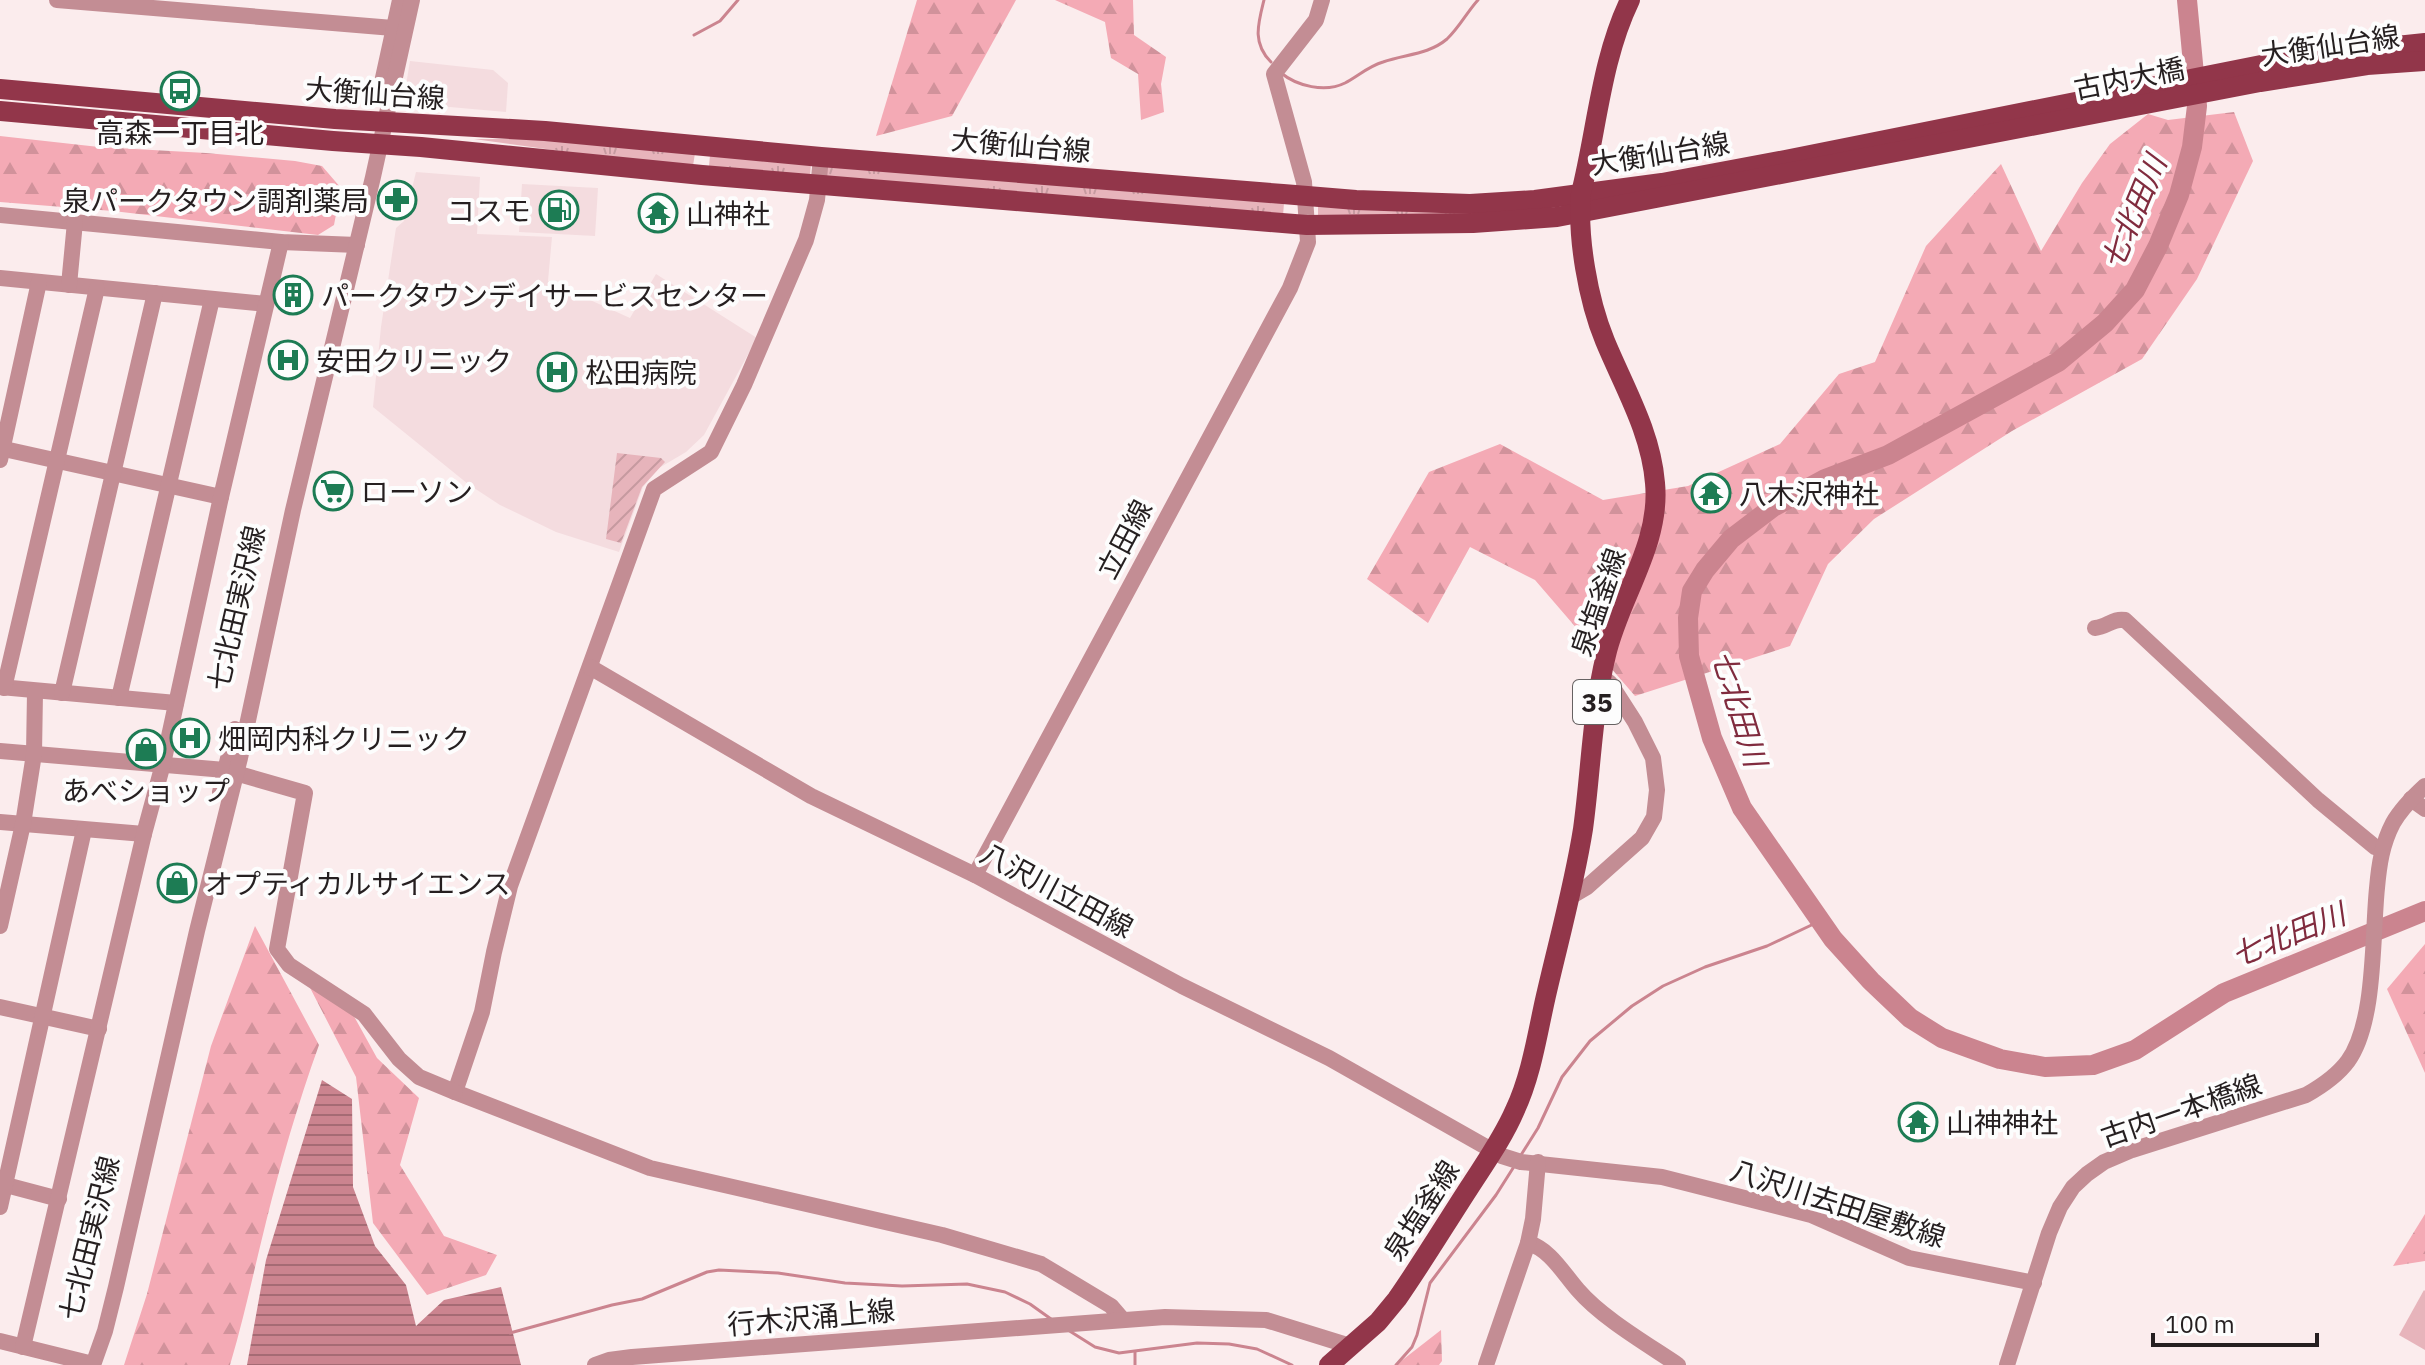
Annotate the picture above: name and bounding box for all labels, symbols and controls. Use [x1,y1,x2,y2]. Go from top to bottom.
street label: 大衡仙台線 [2258,17,2402,73]
street label: 古内大橋 [2070,49,2188,107]
bus stop icon: 高森一丁目北 [159,70,201,112]
street label: 大衡仙台線 [304,70,446,116]
place label: 高森一丁目北 [96,114,264,151]
street label: 大衡仙台線 [950,120,1092,170]
street label: 大衡仙台線 [1588,124,1732,182]
water label: 七北田川 [2092,146,2176,275]
pharmacy icon: 泉パークタウン調剤薬局 [376,179,418,221]
place label: 泉パークタウン調剤薬局 [62,182,369,219]
fuel station icon: コスモ [538,189,580,231]
place label: コスモ [447,192,531,229]
temple icon: 山神社 [637,192,679,234]
place label: 山神社 [686,195,770,232]
building icon: パークタウンデイサービスセンター [272,274,314,316]
place label: パークタウンデイサービスセンター [321,277,768,314]
hospital icon: 安田クリニック [267,339,309,381]
place label: 安田クリニック [316,342,512,379]
hospital icon: 松田病院 [536,351,578,393]
place label: 松田病院 [585,354,697,391]
supermarket icon: ローソン [312,470,354,512]
temple icon: 八木沢神社 [1690,472,1732,514]
place label: ローソン [361,473,473,510]
place label: 八木沢神社 [1739,475,1879,512]
street label: 立田線 [1088,493,1160,585]
street label: 七北田実沢線 [199,522,273,694]
street label: 泉塩釜線 [1562,543,1634,661]
water label: 七北田川 [1704,645,1777,774]
road number: 35 [1573,680,1621,724]
hospital icon: 畑岡内科クリニック [169,717,211,759]
place label: 畑岡内科クリニック [218,720,470,757]
shop icon: あべショップ [125,728,167,770]
place label: あべショップ [62,772,230,809]
street label: 八沢川立田線 [974,834,1140,946]
shop icon: オプティカルサイエンス [156,862,198,904]
place label: オプティカルサイエンス [205,865,510,902]
water label: 七北田川 [2225,892,2354,975]
street label: 古内一本橋線 [2096,1065,2266,1155]
temple icon: 山神神社 [1897,1101,1939,1143]
place label: 山神神社 [1946,1104,2058,1141]
street label: 八沢川去田屋敷線 [1726,1151,1950,1255]
street label: 七北田実沢線 [51,1152,127,1324]
street label: 泉塩釜線 [1375,1153,1467,1267]
street label: 行木沢涌上線 [726,1291,896,1343]
scale bar [2153,1297,2317,1347]
text: 100 m [2165,1308,2235,1340]

